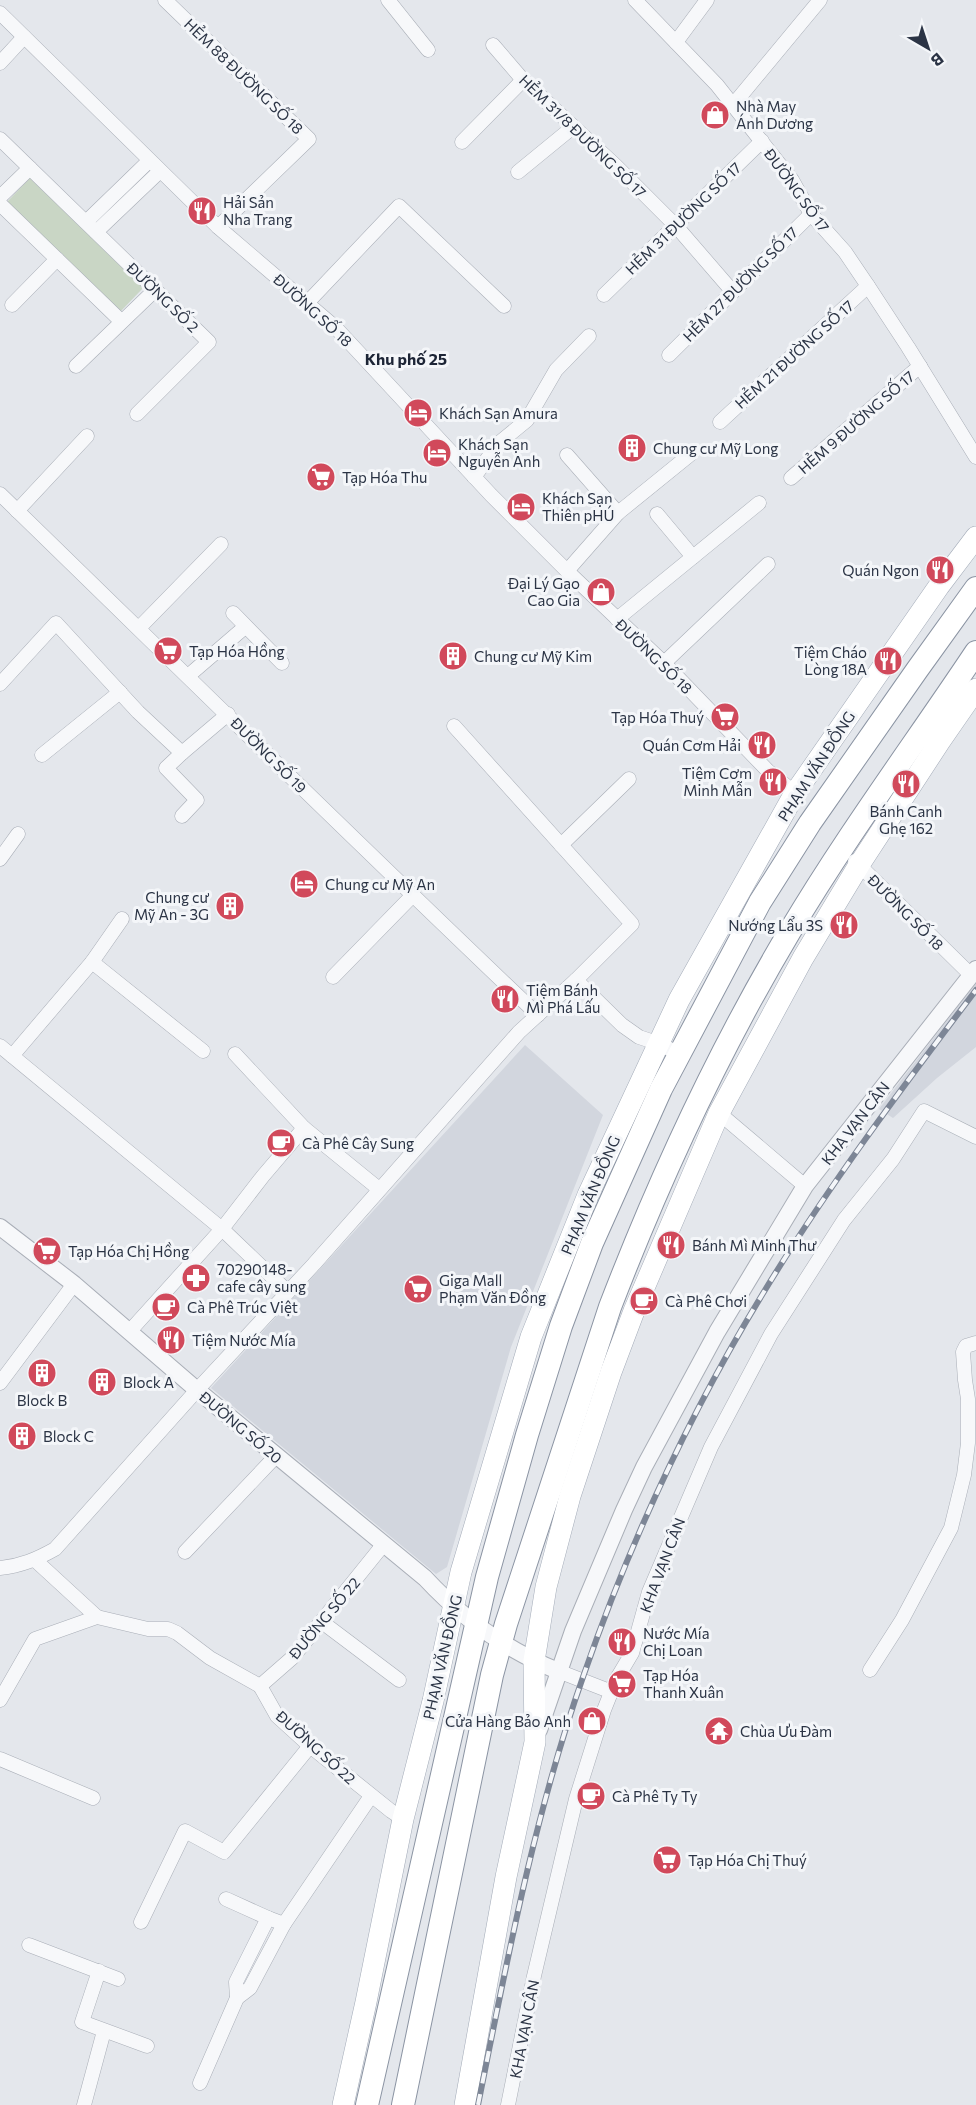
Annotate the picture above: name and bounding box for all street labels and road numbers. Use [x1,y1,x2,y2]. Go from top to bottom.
street label: HẺM 88 ĐƯỜNG SỐ 18 [181,12,309,137]
street label: HẺM 31/8 ĐƯỜNG SỐ 17 [516,69,652,201]
street label: ĐƯỜNG SỐ 17 [760,142,836,235]
street label: HẺM 31 ĐƯỜNG SỐ 17 [619,156,745,278]
street label: HẺM 27 ĐƯỜNG SỐ 17 [677,221,801,345]
street label: ĐƯỜNG SỐ 2 [123,256,205,336]
street label: ĐƯỜNG SỐ 18 [269,267,358,350]
street label: HẺM 21 ĐƯỜNG SỐ 17 [729,294,857,412]
street label: HẺM 9 ĐƯỜNG SỐ 17 [792,364,918,477]
street label: ĐƯỜNG SỐ 18 [611,612,698,697]
street label: PHẠM VĂN ĐỒNG [771,706,858,824]
street label: ĐƯỜNG SỐ 19 [227,711,313,797]
street label: ĐƯỜNG SỐ 18 [864,868,950,954]
street label: KHA VẠN CÂN [816,1077,893,1168]
street label: PHẠM VĂN ĐỒNG [554,1132,623,1257]
street label: ĐƯỜNG SỐ 20 [195,1384,288,1467]
street label: KHA VẠN CÂN [635,1515,688,1615]
street label: ĐƯỜNG SỐ 22 [282,1572,363,1663]
street label: PHẠM VĂN ĐỒNG [416,1592,465,1721]
street label: ĐƯỜNG SỐ 22 [272,1704,362,1787]
street label: KHA VẠN CÂN [505,1978,542,2080]

